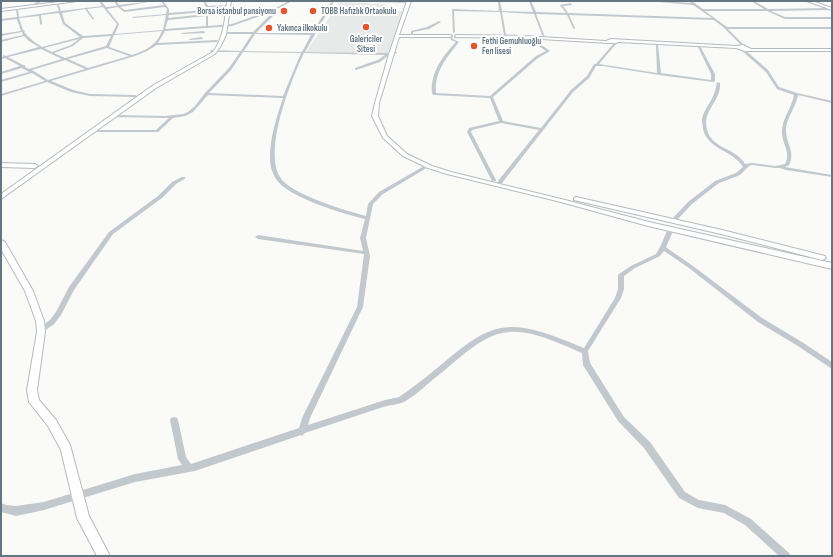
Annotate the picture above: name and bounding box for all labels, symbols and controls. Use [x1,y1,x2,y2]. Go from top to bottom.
place label: Borsa istanbul pansiyonu [197,6,276,17]
marker: Borsa istanbul pansiyonu [279,6,289,16]
marker: TOBB Hafızlık Ortaokulu [308,6,318,16]
place label: TOBB Hafızlık Ortaokulu [321,6,397,17]
marker: Galericiler Sitesi [361,22,371,32]
marker: Yakınca ilkokulu [264,23,274,33]
place label: Yakınca ilkokulu [277,23,328,34]
place label: Galericiler Sitesi [350,34,383,55]
place label: Fethi Gemuhluoğlu Fen lisesi [482,36,541,57]
marker: Fethi Gemuhluoğlu Fen lisesi [469,41,479,51]

